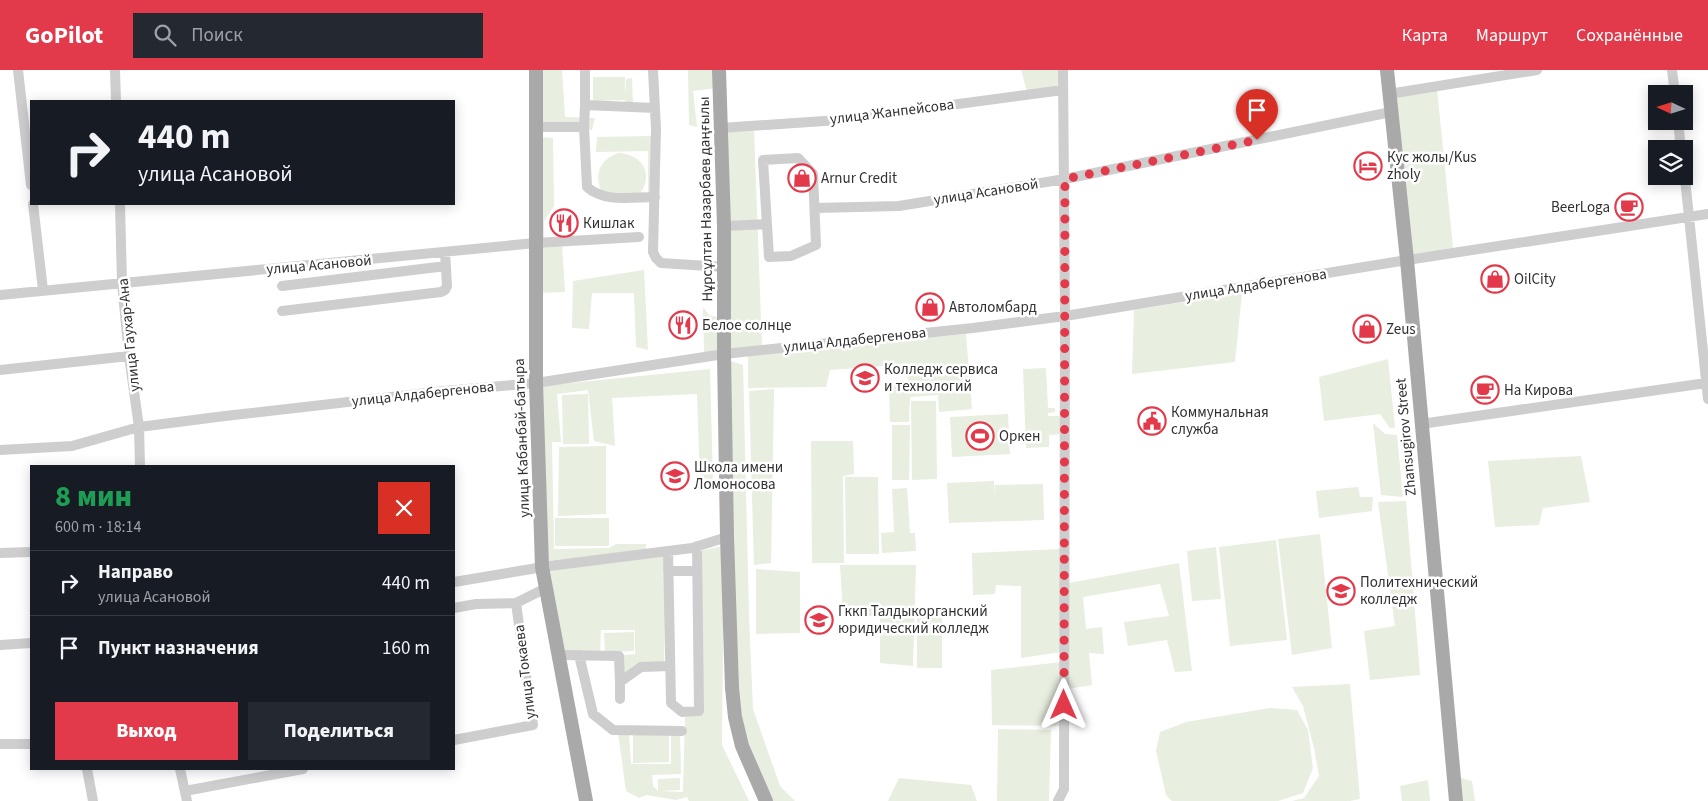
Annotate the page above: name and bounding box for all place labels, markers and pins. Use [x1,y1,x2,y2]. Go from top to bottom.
pin [1236,89,1278,140]
place label: Кус жолы/Kus zholy [1387,147,1477,185]
hotel icon: Кус жолы/Kus zholy [1353,151,1383,181]
shop icon: Arnur Credit [787,163,817,193]
place label: Arnur Credit [821,168,897,189]
cafe icon: BeerLoga [1614,192,1644,222]
place label: BeerLoga [1551,197,1610,218]
restaurant icon: Кишлак [549,208,579,238]
place label: Кишлак [583,213,635,234]
shop icon: OilCity [1480,264,1510,294]
place label: OilCity [1514,269,1556,290]
shop icon: Автоломбард [915,292,945,322]
place label: Автоломбард [949,297,1037,318]
restaurant icon: Белое солнце [668,310,698,340]
shop icon: Zeus [1352,314,1382,344]
place label: Белое солнце [702,315,792,336]
place label: Zeus [1386,319,1416,340]
place label: Колледж сервиса и технологий [884,359,998,397]
school or university icon: Колледж сервиса и технологий [850,363,880,393]
cafe icon: На Кирова [1470,375,1500,405]
place label: На Кирова [1504,380,1573,401]
place label: Коммунальная служба [1171,402,1269,440]
public building icon: Коммунальная служба [1137,406,1167,436]
sports icon: Оркен [965,421,995,451]
place label: Оркен [999,426,1040,447]
place label: Школа имени Ломоносова [694,457,783,495]
school or university icon: Школа имени Ломоносова [660,461,690,491]
place label: Политехнический колледж [1360,572,1478,610]
school or university icon: Политехнический колледж [1326,576,1356,606]
place label: Гккп Талдыкорганский юридический колледж [838,601,989,639]
school or university icon: Гккп Талдыкорганский юридический колледж [804,605,834,635]

